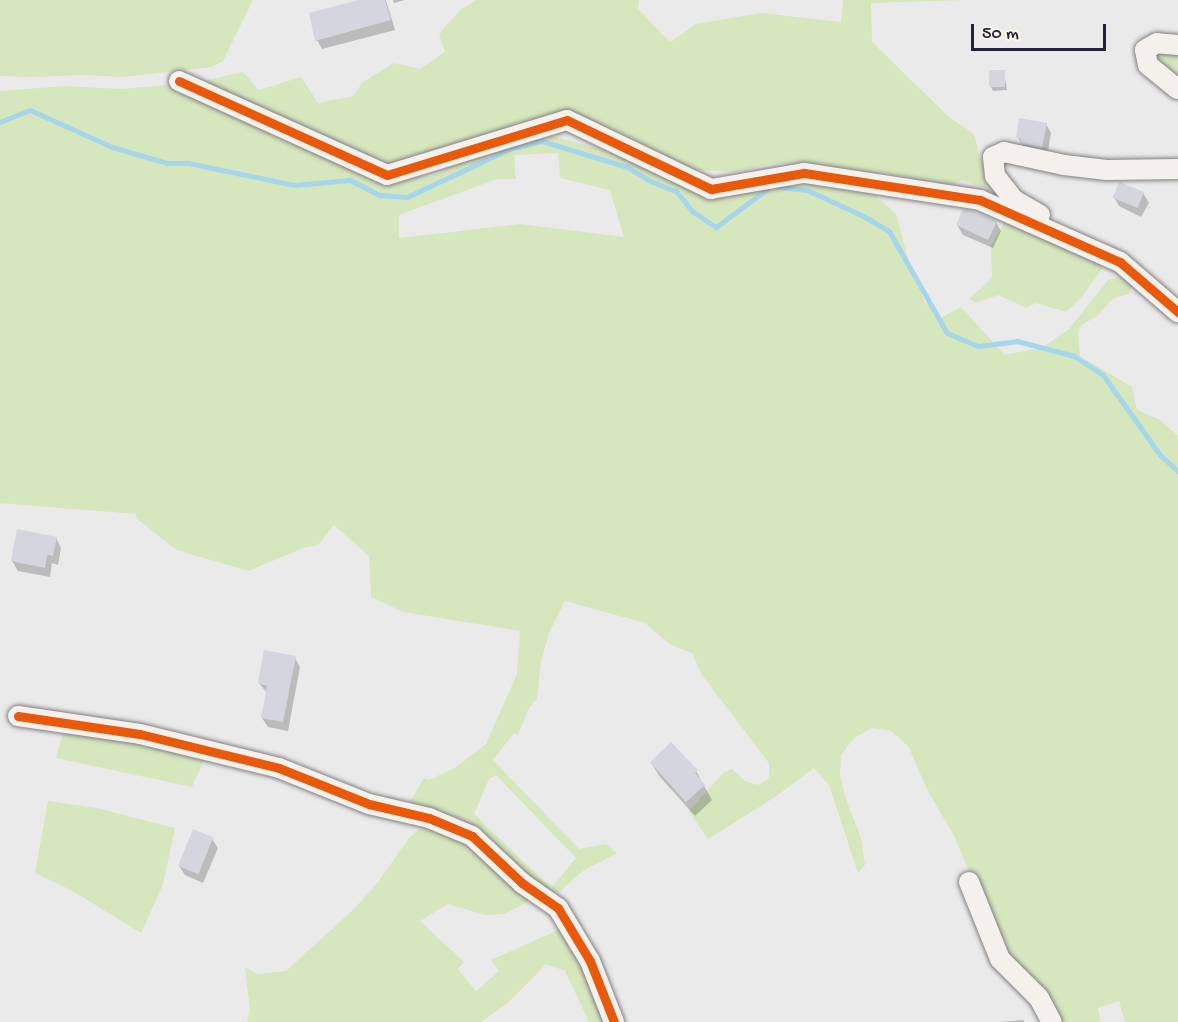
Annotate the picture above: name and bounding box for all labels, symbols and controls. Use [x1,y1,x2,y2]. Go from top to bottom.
scale bar [974,12,1109,50]
text: 50 m [982,24,1019,45]

